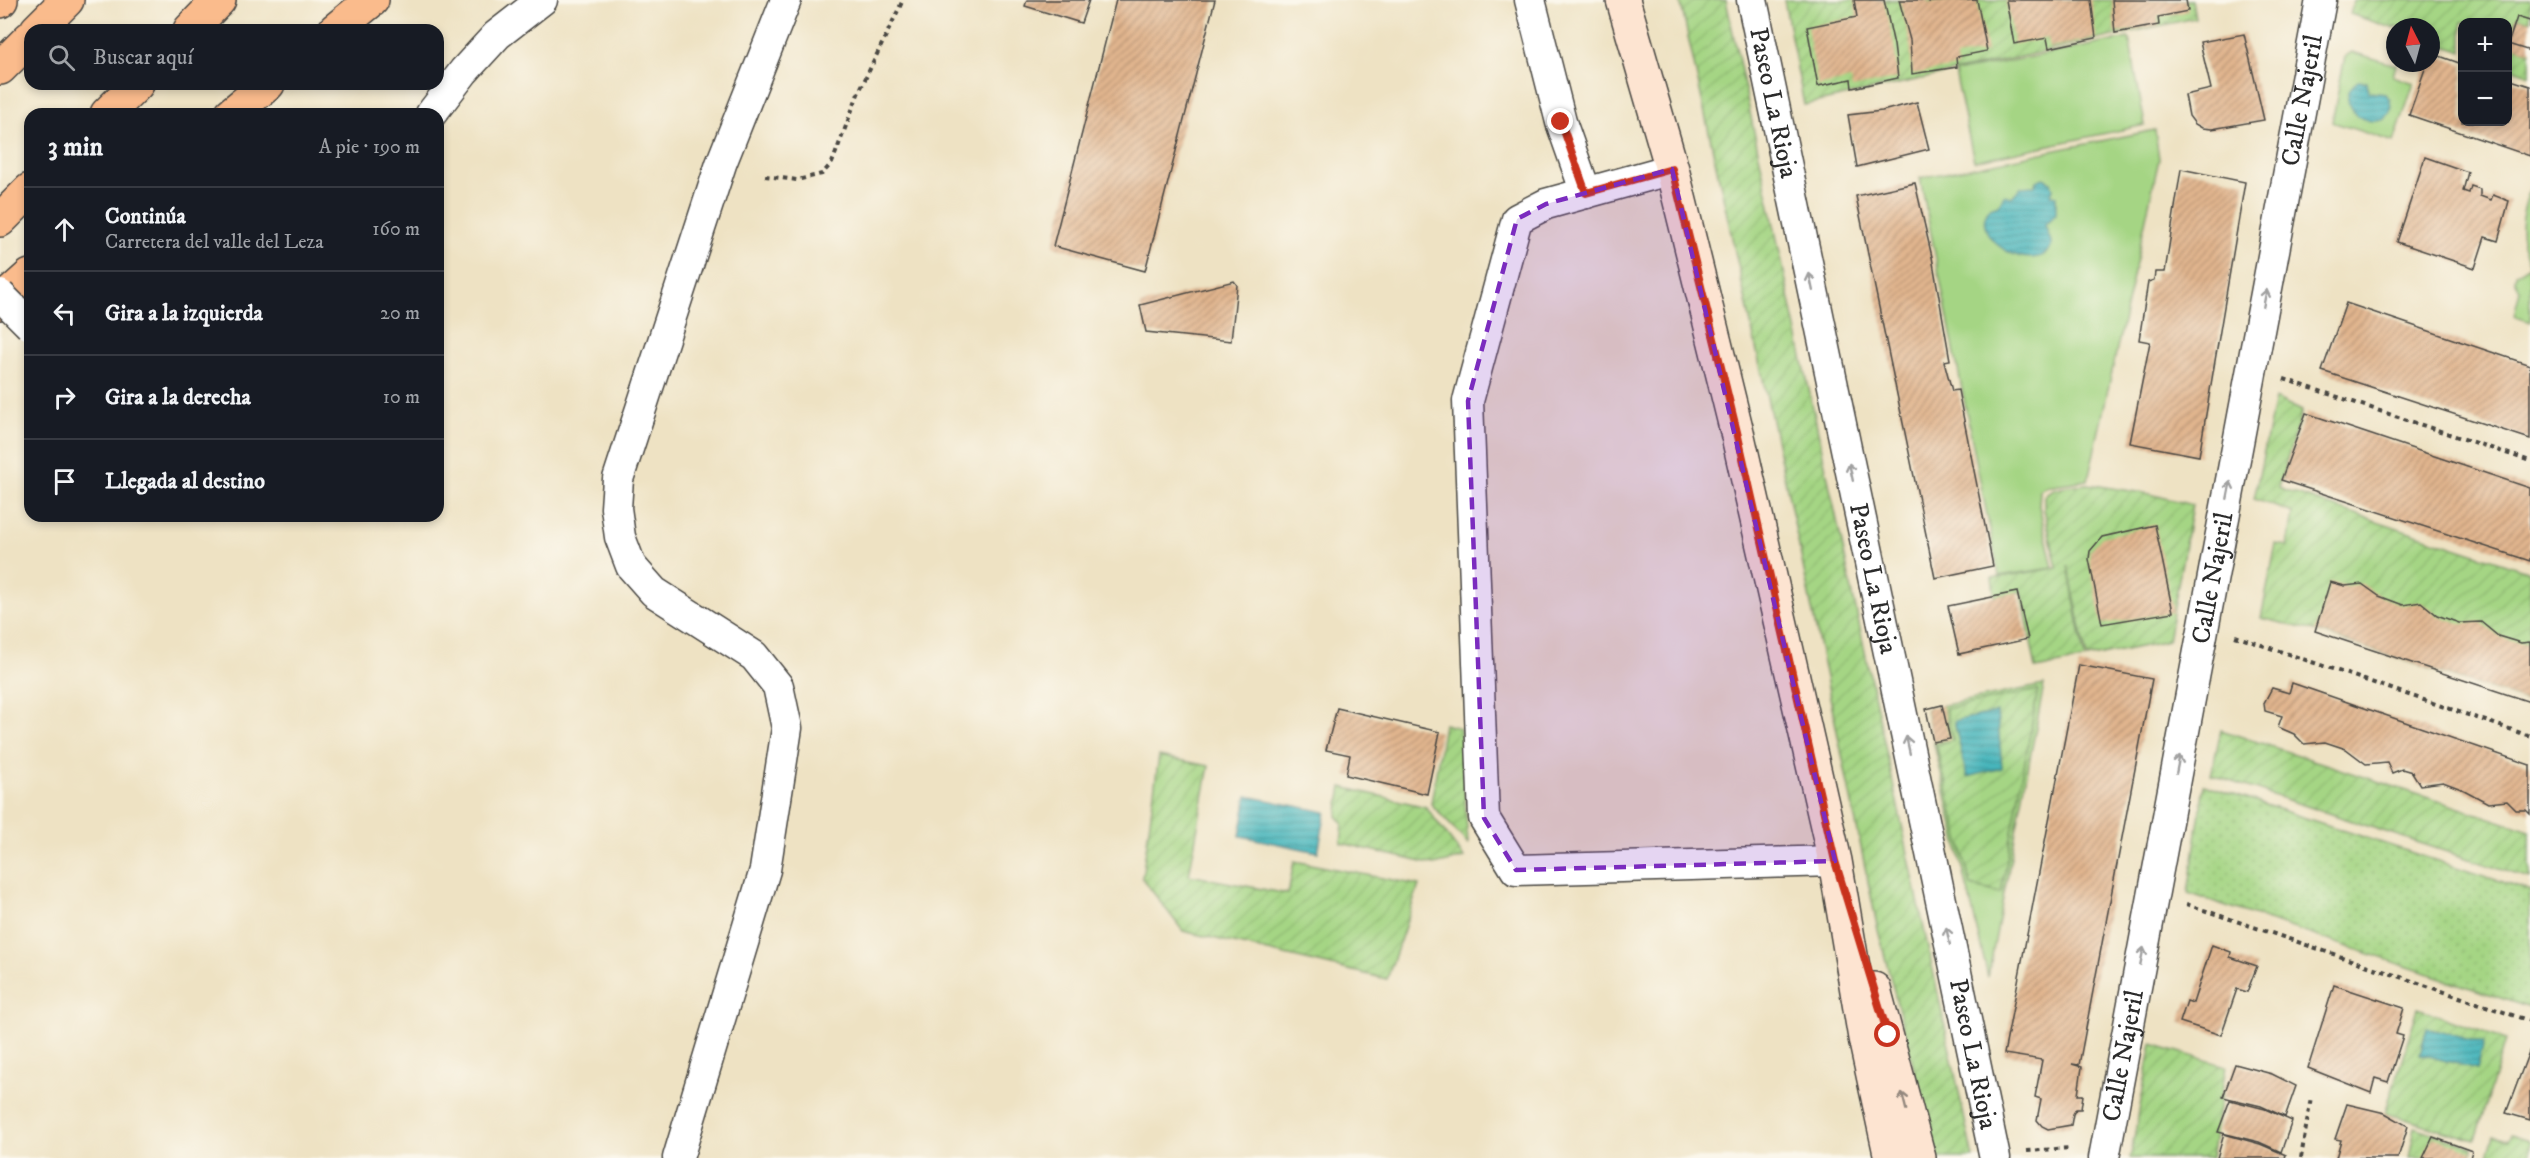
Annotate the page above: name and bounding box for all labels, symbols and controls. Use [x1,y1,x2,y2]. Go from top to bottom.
north arrow [2386,18,2440,72]
map controls [2458,18,2512,126]
button: + [2458,18,2512,72]
search box [24,24,444,90]
street label: Paseo La Rioja [1742,24,1805,181]
street label: Calle Najeril [2274,32,2331,169]
icon: search [45,41,78,74]
text: Buscar aquí [93,44,193,71]
button: − [2458,72,2512,126]
route end [1547,108,1573,134]
text: 3 min [48,131,103,164]
text: A pie · 190 m [319,135,420,160]
text: Continúa [105,203,186,230]
icon: ahead [48,213,81,246]
text: 160 m [372,217,420,242]
text: Carretera del valle del Leza [105,230,324,255]
one-way arrow [1805,272,1816,292]
one-way arrow [2260,289,2271,309]
icon: left [48,297,81,330]
text: Gira a la izquierda [105,300,263,327]
text: 20 m [380,301,420,326]
icon: right [48,381,81,414]
text: Gira a la derecha [105,384,251,411]
text: 10 m [383,385,420,410]
one-way arrow [1845,463,1856,483]
icon: arrive [48,465,81,498]
text: Llegada al destino [105,468,265,495]
one-way arrow [2224,481,2235,500]
street label: Paseo La Rioja [1841,500,1905,657]
street label: Calle Najeril [2184,509,2241,647]
one-way arrow [1902,736,1913,756]
one-way arrow [2173,755,2184,775]
one-way arrow [1942,927,1953,947]
one-way arrow [2137,947,2148,966]
street label: Paseo La Rioja [1941,976,2005,1132]
street label: Calle Najeril [2095,987,2152,1124]
route start [1874,1021,1900,1047]
one-way arrow [1898,1092,1910,1111]

